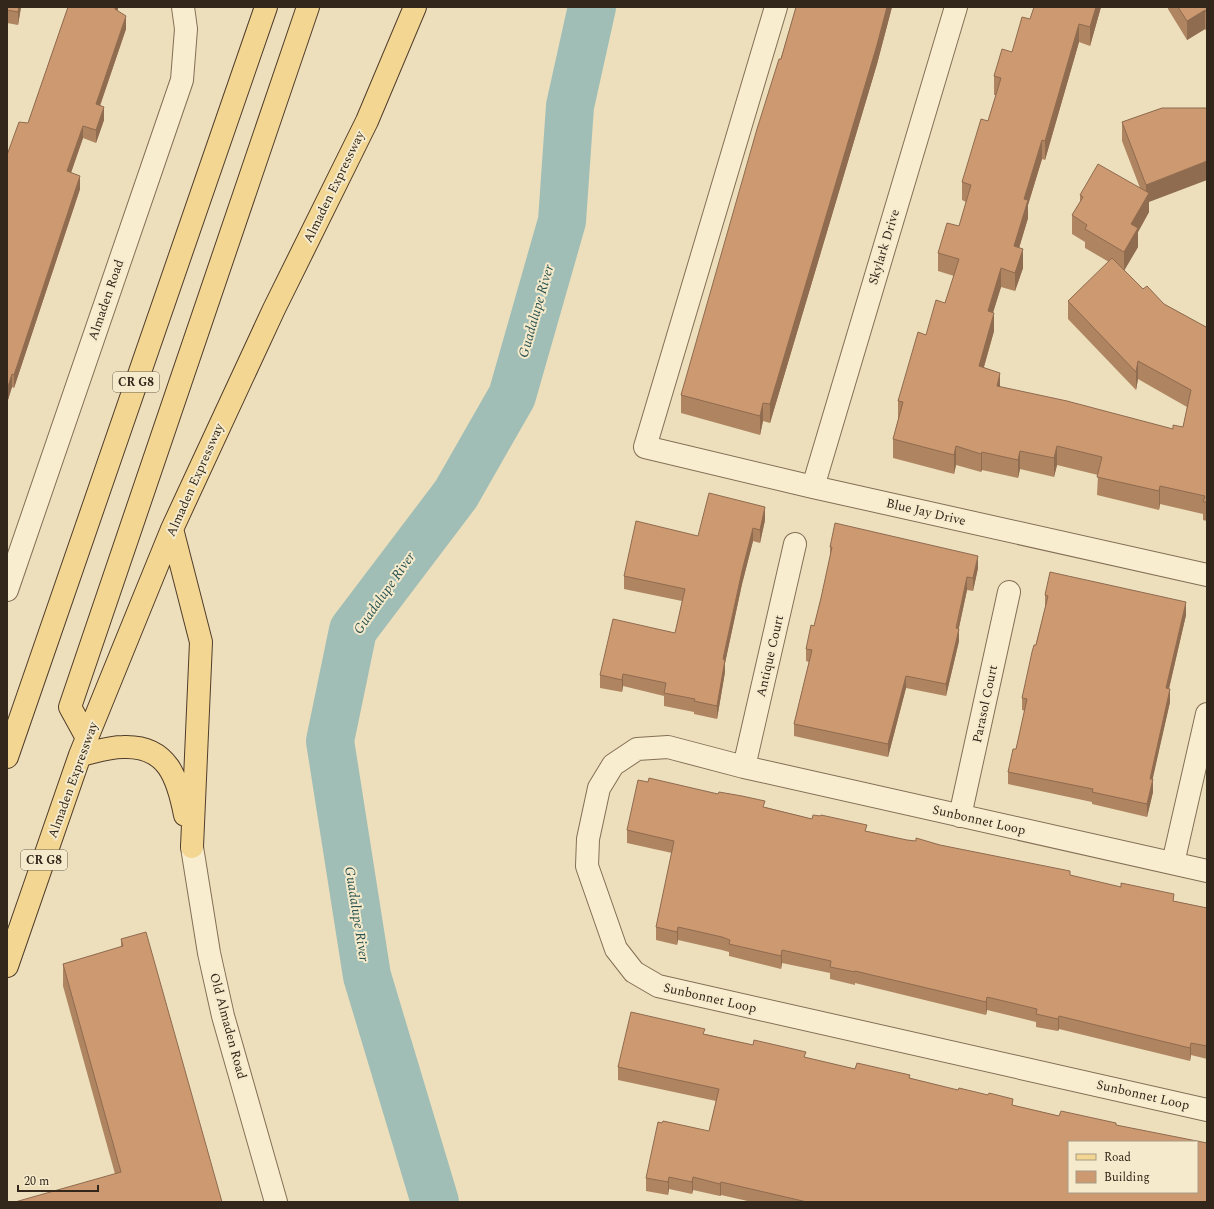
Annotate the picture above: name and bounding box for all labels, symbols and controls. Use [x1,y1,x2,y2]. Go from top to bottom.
street label: Almaden Expressway [298,127,370,246]
street label: Skylark Drive [863,207,905,287]
street label: Almaden Road [83,257,129,343]
water label: Guadalupe River [513,262,559,360]
road number: CR G8 [113,372,159,392]
street label: Almaden Expressway [161,419,229,540]
street label: Blue Jay Drive [884,493,968,531]
water label: Guadalupe River [348,548,420,638]
street label: Antique Court [751,613,789,699]
street label: Parasol Court [967,663,1003,745]
street label: Almaden Expressway [43,718,104,841]
street label: Sunbonnet Loop [930,800,1028,840]
road number: CR G8 [21,850,67,870]
water label: Guadalupe River [339,865,375,963]
street label: Old Almaden Road [204,971,252,1081]
street label: Sunbonnet Loop [661,978,759,1018]
street label: Sunbonnet Loop [1094,1075,1192,1115]
legend [1068,1141,1198,1193]
text: Road [1104,1148,1131,1167]
scale bar [18,1167,98,1193]
text: Building [1104,1168,1150,1187]
text: 20 m [24,1172,49,1191]

